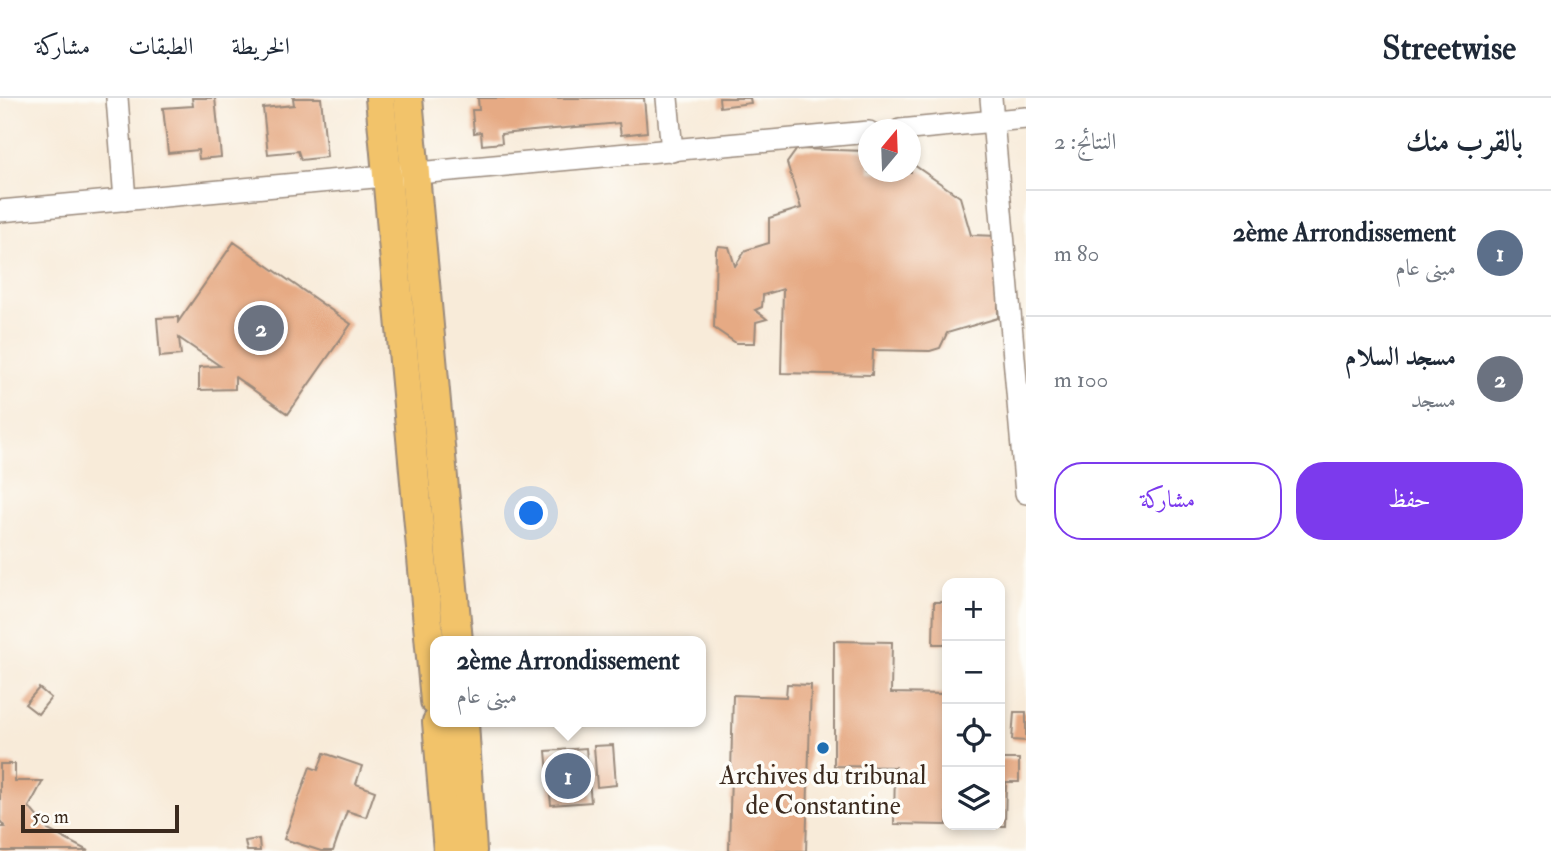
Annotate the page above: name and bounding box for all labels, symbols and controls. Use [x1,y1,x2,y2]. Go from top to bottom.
text: Streetwise [1382,28,1516,69]
text: مشاركة [35,31,90,62]
text: الطبقات [128,31,194,62]
text: الخريطة [232,31,290,62]
north arrow [858,119,921,182]
text: بالقرب منك [1406,123,1523,160]
text: النتائج: 2 [1054,127,1117,156]
text: 2ème Arrondissement [1233,217,1456,249]
text: 80 m [1054,239,1099,268]
text: 1 [1496,239,1504,268]
text: مبنى عام [1395,253,1456,282]
pin: 2 [238,302,284,354]
text: مسجد السلام [1345,341,1456,373]
text: 100 m [1054,365,1108,394]
text: 2 [1494,365,1506,394]
text: مسجد [1411,385,1456,414]
button: مشاركة [1054,462,1282,540]
button: حفظ [1296,462,1523,540]
your location [514,496,548,530]
map controls [942,578,1005,830]
button: + [942,578,1005,641]
popup [430,636,706,727]
button: − [942,641,1005,704]
text: 2ème Arrondissement [456,645,680,677]
text: مبنى عام [456,681,517,710]
button: locate [942,704,1005,767]
marker: Archives du tribunal de Constantine [815,740,831,756]
pin: 1 [545,750,591,802]
place label: Archives du tribunal de Constantine [719,760,927,822]
button: layers [942,767,1005,830]
scale bar [21,802,178,834]
text: 50 m [32,805,69,829]

